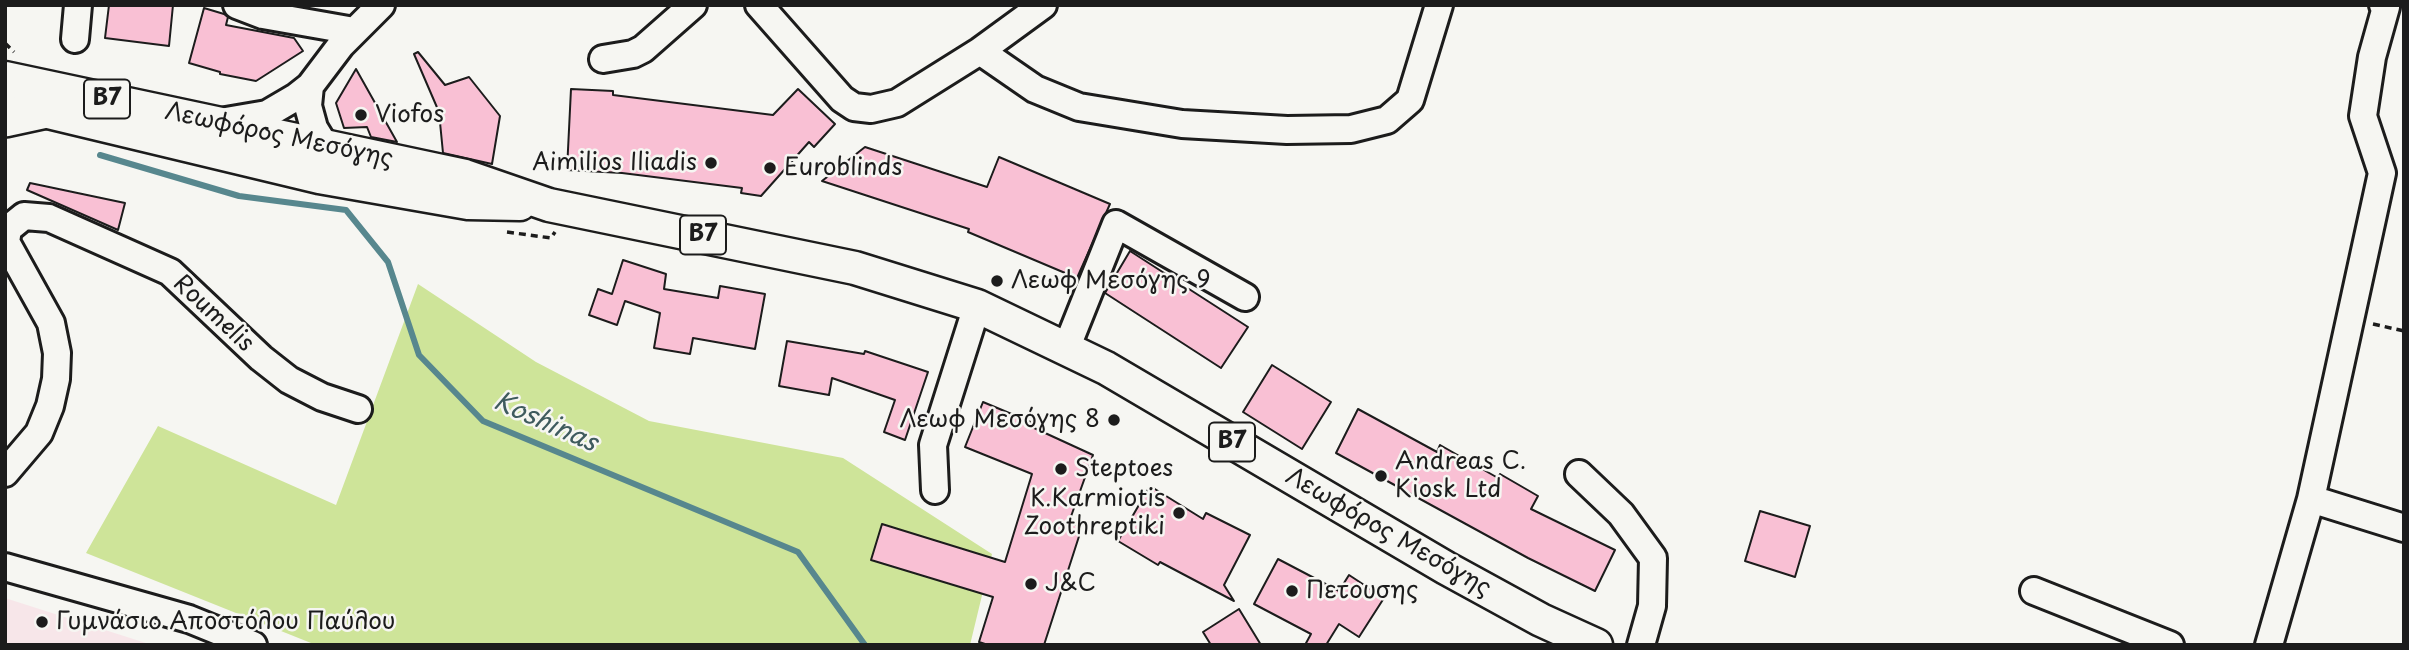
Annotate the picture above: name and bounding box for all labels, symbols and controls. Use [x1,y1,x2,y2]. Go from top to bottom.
road number: B7 [84,80,130,118]
street label: Λεωφόρος Μεσόγης [162,98,396,174]
place label: Viofos [375,101,444,129]
marker: Viofos [353,107,369,123]
place label: Aimilios Iliadis [532,149,697,177]
place label: Euroblinds [784,154,902,182]
marker: Aimilios Iliadis [703,155,719,171]
marker: Euroblinds [762,160,778,176]
road number: B7 [680,216,726,254]
place label: Λεωφ Μεσόγης 9 [1011,267,1211,295]
street label: Roumelis [167,269,259,359]
marker: Λεωφ Μεσόγης 9 [989,273,1005,289]
water label: Koshinas [488,386,602,460]
place label: Λεωφ Μεσόγης 8 [899,406,1100,434]
marker: Λεωφ Μεσόγης 8 [1106,412,1122,428]
road number: B7 [1209,422,1255,462]
place label: Andreas C. Kiosk Ltd [1395,448,1526,504]
place label: Steptoes [1075,455,1173,483]
marker: Steptoes [1053,461,1069,477]
street label: Λεωφόρος Μεσόγης [1280,462,1496,604]
marker: Andreas C. Kiosk Ltd [1373,468,1389,484]
place label: K.Karmiotis Zoothreptiki [1024,485,1165,541]
marker: K.Karmiotis Zoothreptiki [1171,505,1187,521]
place label: J&C [1045,570,1096,598]
marker: J&C [1023,576,1039,592]
place label: Πετουσης [1306,577,1418,605]
marker: Πετουσης [1284,583,1300,599]
place label: Γυμνάσιο Αποστόλου Παύλου [56,608,396,636]
marker: Γυμνάσιο Αποστόλου Παύλου [34,614,50,630]

